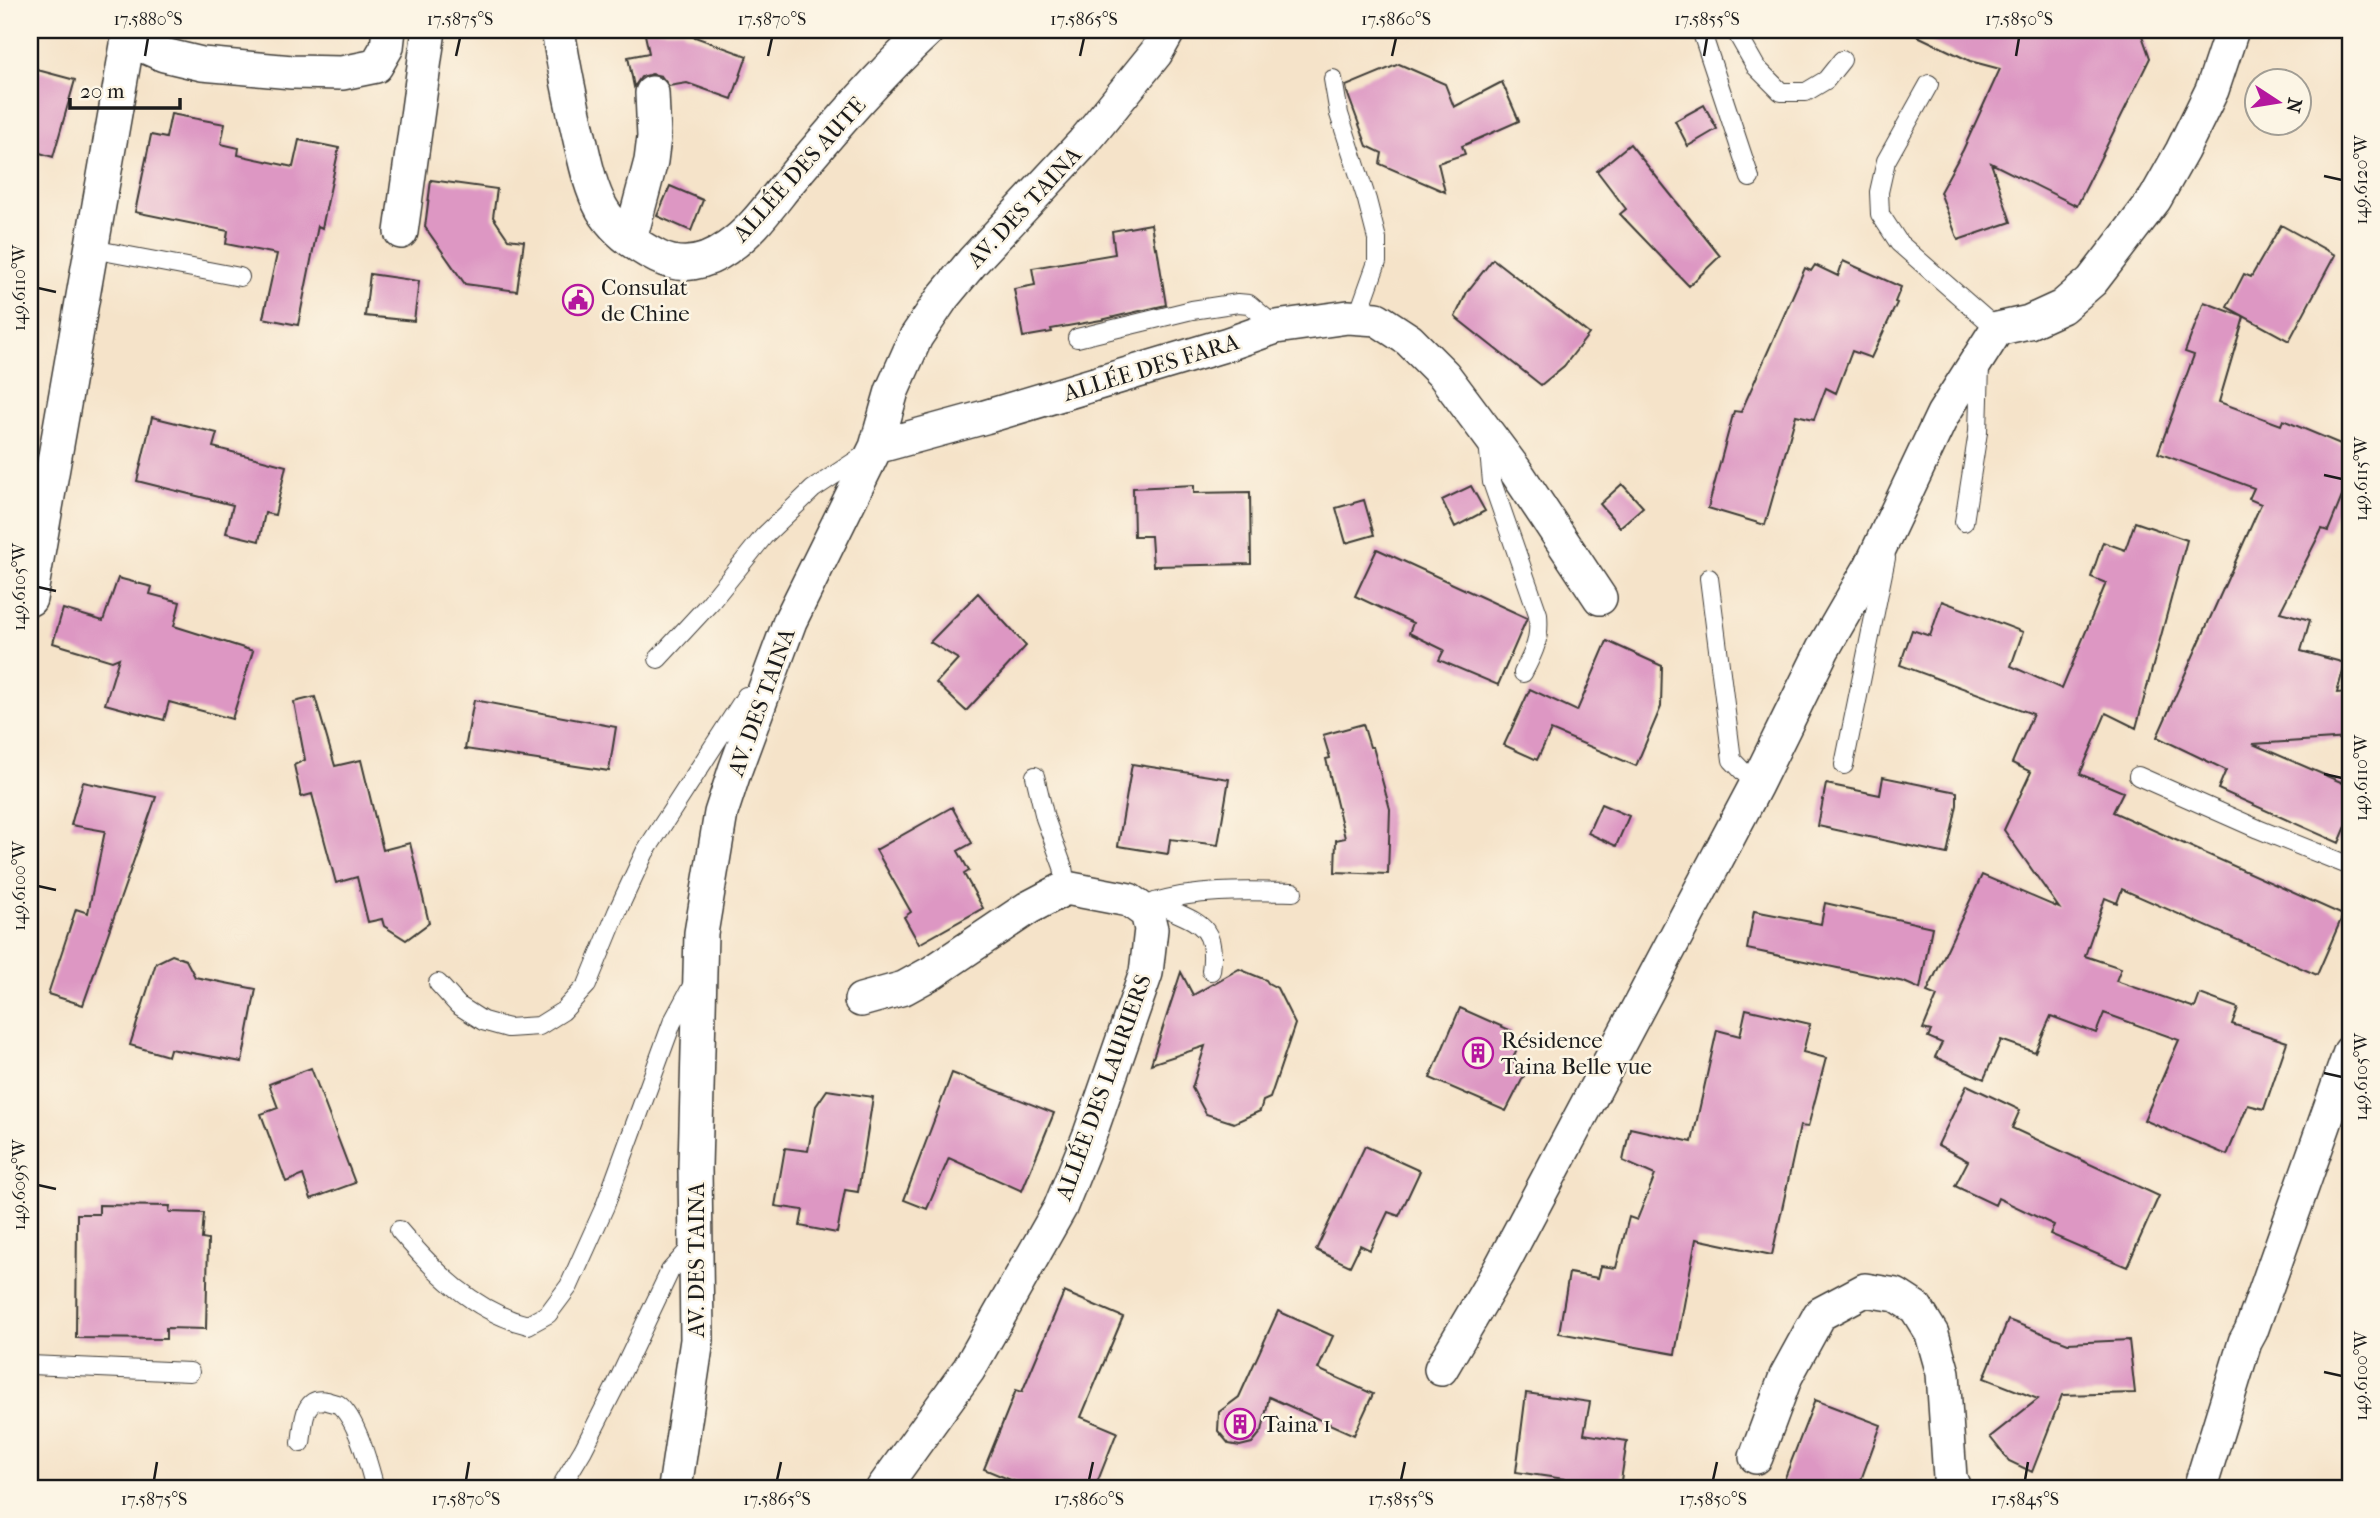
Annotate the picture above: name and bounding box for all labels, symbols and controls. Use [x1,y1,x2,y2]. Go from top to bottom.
text: 17.5880°S [113,9,183,30]
text: 17.5875°S [427,9,493,30]
text: 17.5870°S [738,9,806,30]
text: 17.5865°S [1050,9,1118,30]
text: 17.5860°S [1361,9,1431,30]
text: 17.5855°S [1674,9,1740,30]
text: 17.5850°S [1985,9,2053,30]
scale bar [70,66,180,110]
north arrow [2244,66,2314,136]
text: 20 m [80,79,125,103]
street label: ALLÉE DES AUTE [727,91,871,248]
text: N [2281,96,2306,115]
text: 149.6120°W [2351,134,2372,225]
street label: AV. DES TAINA [961,141,1088,274]
text: 149.6110°W [9,243,30,331]
place label: Consulat de Chine [601,274,690,327]
public building icon: Consulat de Chine [561,283,595,317]
street label: ALLÉE DES FARA [1059,328,1243,407]
text: 149.6115°W [2351,435,2372,521]
text: 149.6105°W [9,542,30,631]
street label: AV. DES TAINA [722,624,801,781]
text: 149.6110°W [2351,733,2372,821]
text: 149.6100°W [9,840,30,931]
street label: ALLÉE DES LAURIERS [1050,971,1157,1205]
place label: Résidence Taina Belle vue [1501,1027,1652,1080]
text: 149.6105°W [2351,1032,2372,1121]
building icon: Résidence Taina Belle vue [1461,1036,1495,1070]
text: 149.6095°W [9,1138,30,1231]
street label: AV. DES TAINA [683,1181,710,1339]
text: 149.6100°W [2351,1330,2372,1421]
building icon: Taina 1 [1223,1407,1257,1441]
place label: Taina 1 [1263,1411,1331,1438]
text: 17.5875°S [121,1489,187,1510]
text: 17.5870°S [432,1489,500,1510]
text: 17.5865°S [743,1489,811,1510]
text: 17.5860°S [1054,1489,1124,1510]
text: 17.5855°S [1368,1489,1434,1510]
text: 17.5850°S [1679,1489,1747,1510]
text: 17.5845°S [1991,1489,2059,1510]

